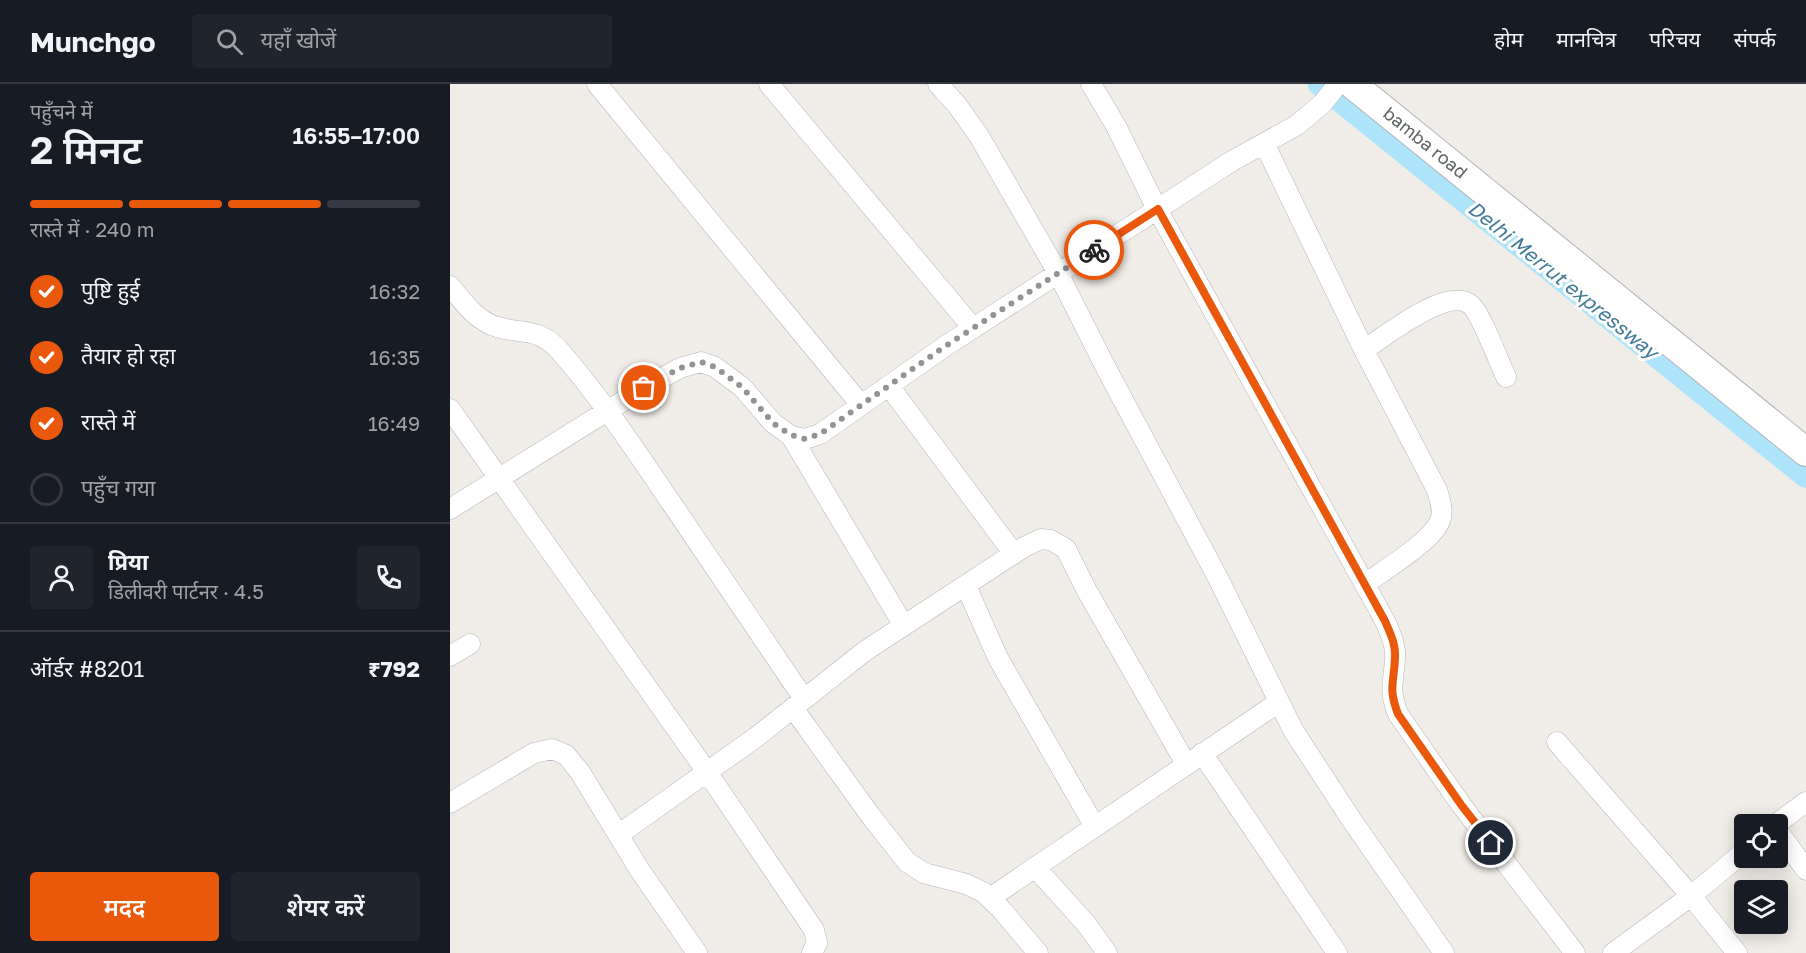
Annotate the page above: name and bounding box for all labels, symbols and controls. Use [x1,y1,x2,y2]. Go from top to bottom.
search box [192,14,612,68]
text: Munchgo [30,25,156,58]
icon: search [213,25,246,58]
text: यहाँ खोजें [261,26,336,53]
text: होम [1494,26,1523,52]
text: मानचित्र [1556,26,1616,52]
text: परिचय [1649,26,1701,52]
text: संपर्क [1734,26,1776,52]
text: पहुँचने में [30,99,93,123]
street label: bamba road [1379,102,1472,183]
text: 16:55–17:00 [292,122,420,149]
text: 2 मिनट [30,126,142,173]
water label: Delhi Merrut expressway [1463,195,1665,366]
text: रास्ते में · 240 m [30,217,154,241]
courier [1064,220,1124,280]
icon: bike [1078,234,1111,267]
icon: check [30,275,63,308]
text: पुष्टि हुई [81,276,140,303]
text: 16:32 [369,279,420,303]
icon: check [30,341,63,374]
text: तैयार हो रहा [81,342,176,369]
text: 16:35 [369,345,420,369]
pin [618,362,669,413]
icon: bag [627,371,660,404]
icon: check [30,407,63,440]
text: रास्ते में [81,408,135,435]
text: 16:49 [368,411,420,435]
text: पहुँच गया [81,474,156,501]
button: person [30,546,93,609]
button: phone [357,546,420,609]
text: प्रिया [108,548,148,575]
text: डिलीवरी पार्टनर · 4.5 [108,579,264,603]
text: ऑर्डर #8201 [30,655,144,682]
text: ₹792 [368,655,420,682]
map controls [1734,814,1788,934]
button: locate [1734,814,1788,868]
pin [1465,817,1516,868]
icon: home [1474,826,1507,859]
button: मदद [30,872,219,941]
button: शेयर करें [231,872,420,941]
button: layers [1734,880,1788,934]

